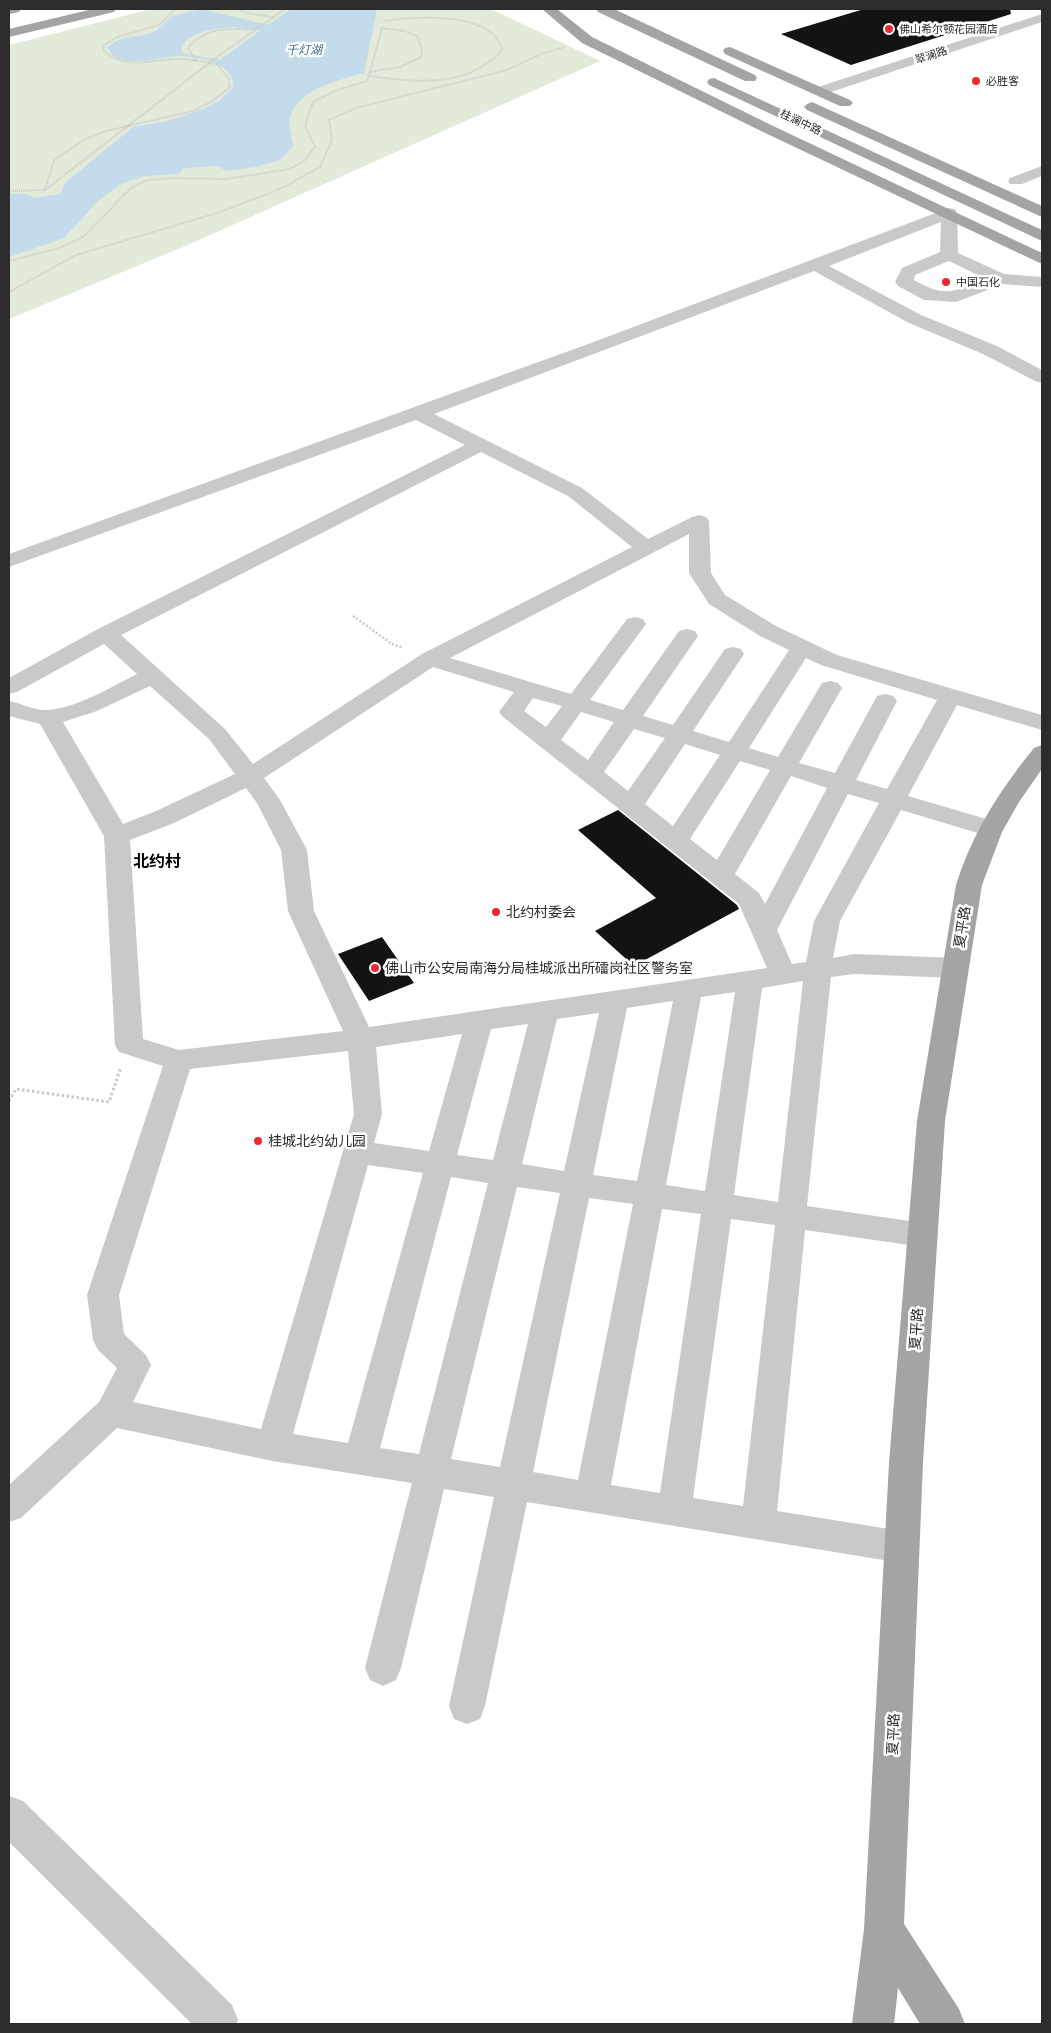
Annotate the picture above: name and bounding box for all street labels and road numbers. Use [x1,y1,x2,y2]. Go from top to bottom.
street label: 翠澜路 [913,42,949,67]
street label: 桂澜中路 [778,105,824,138]
street label: 夏平路 [949,905,974,949]
street label: 夏平路 [905,1307,926,1351]
street label: 夏平路 [882,1713,903,1755]

